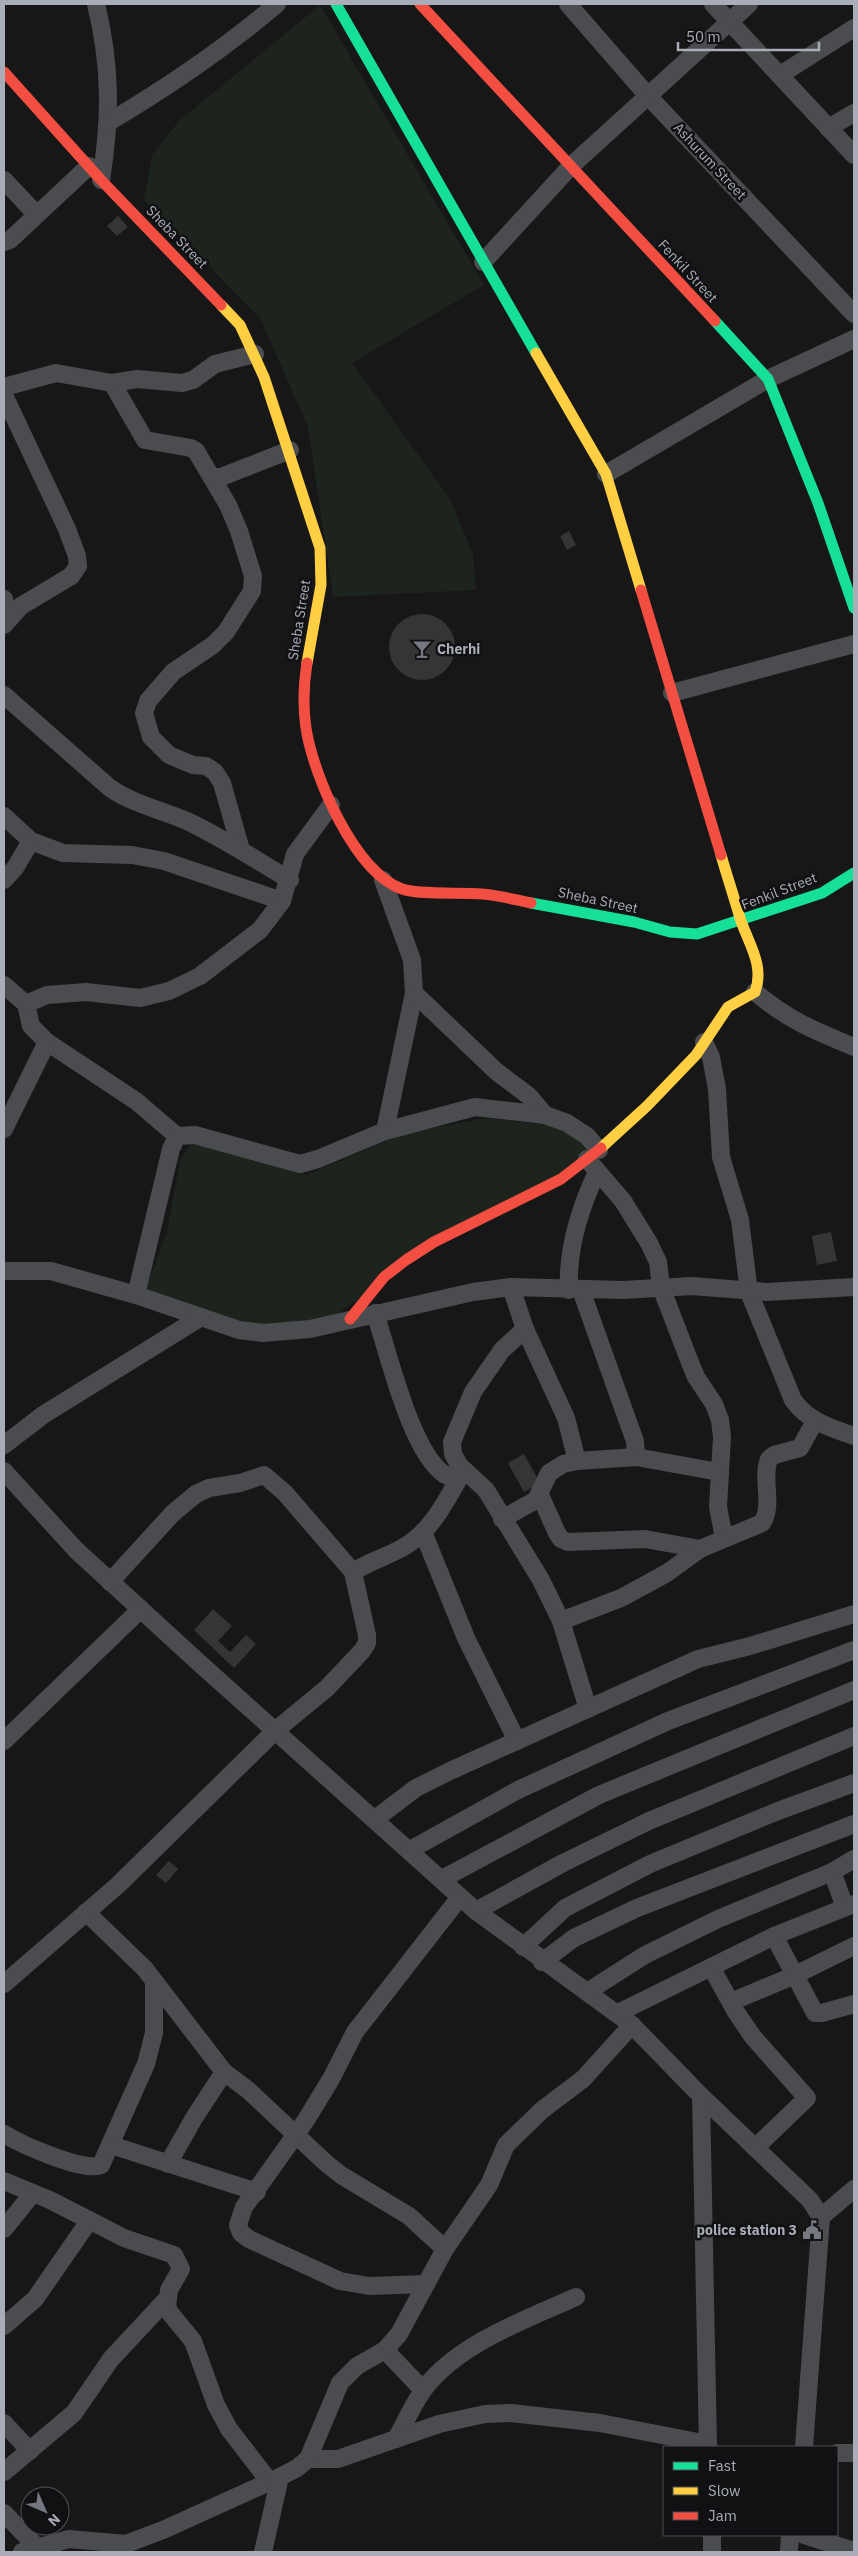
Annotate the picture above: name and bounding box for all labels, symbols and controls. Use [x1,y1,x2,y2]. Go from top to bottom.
scale bar [678,20,819,52]
text: 50 m [686,27,721,46]
street label: Ashurum Street [670,119,750,203]
street label: Sheba Street [142,202,212,272]
street label: Fenkil Street [654,236,722,306]
street label: Sheba Street [284,578,314,661]
bar icon: Cherhi [411,638,433,660]
place label: Cherhi [437,640,480,658]
street label: Fenkil Street [739,868,819,914]
street label: Sheba Street [556,883,640,917]
public building icon: police station 3 [801,2219,823,2241]
place label: police station 3 [697,2221,797,2239]
legend [663,2446,838,2536]
text: Fast [708,2456,736,2475]
text: Slow [708,2481,741,2500]
north arrow [20,2486,70,2536]
text: Jam [708,2506,737,2525]
text: N [44,2510,64,2530]

